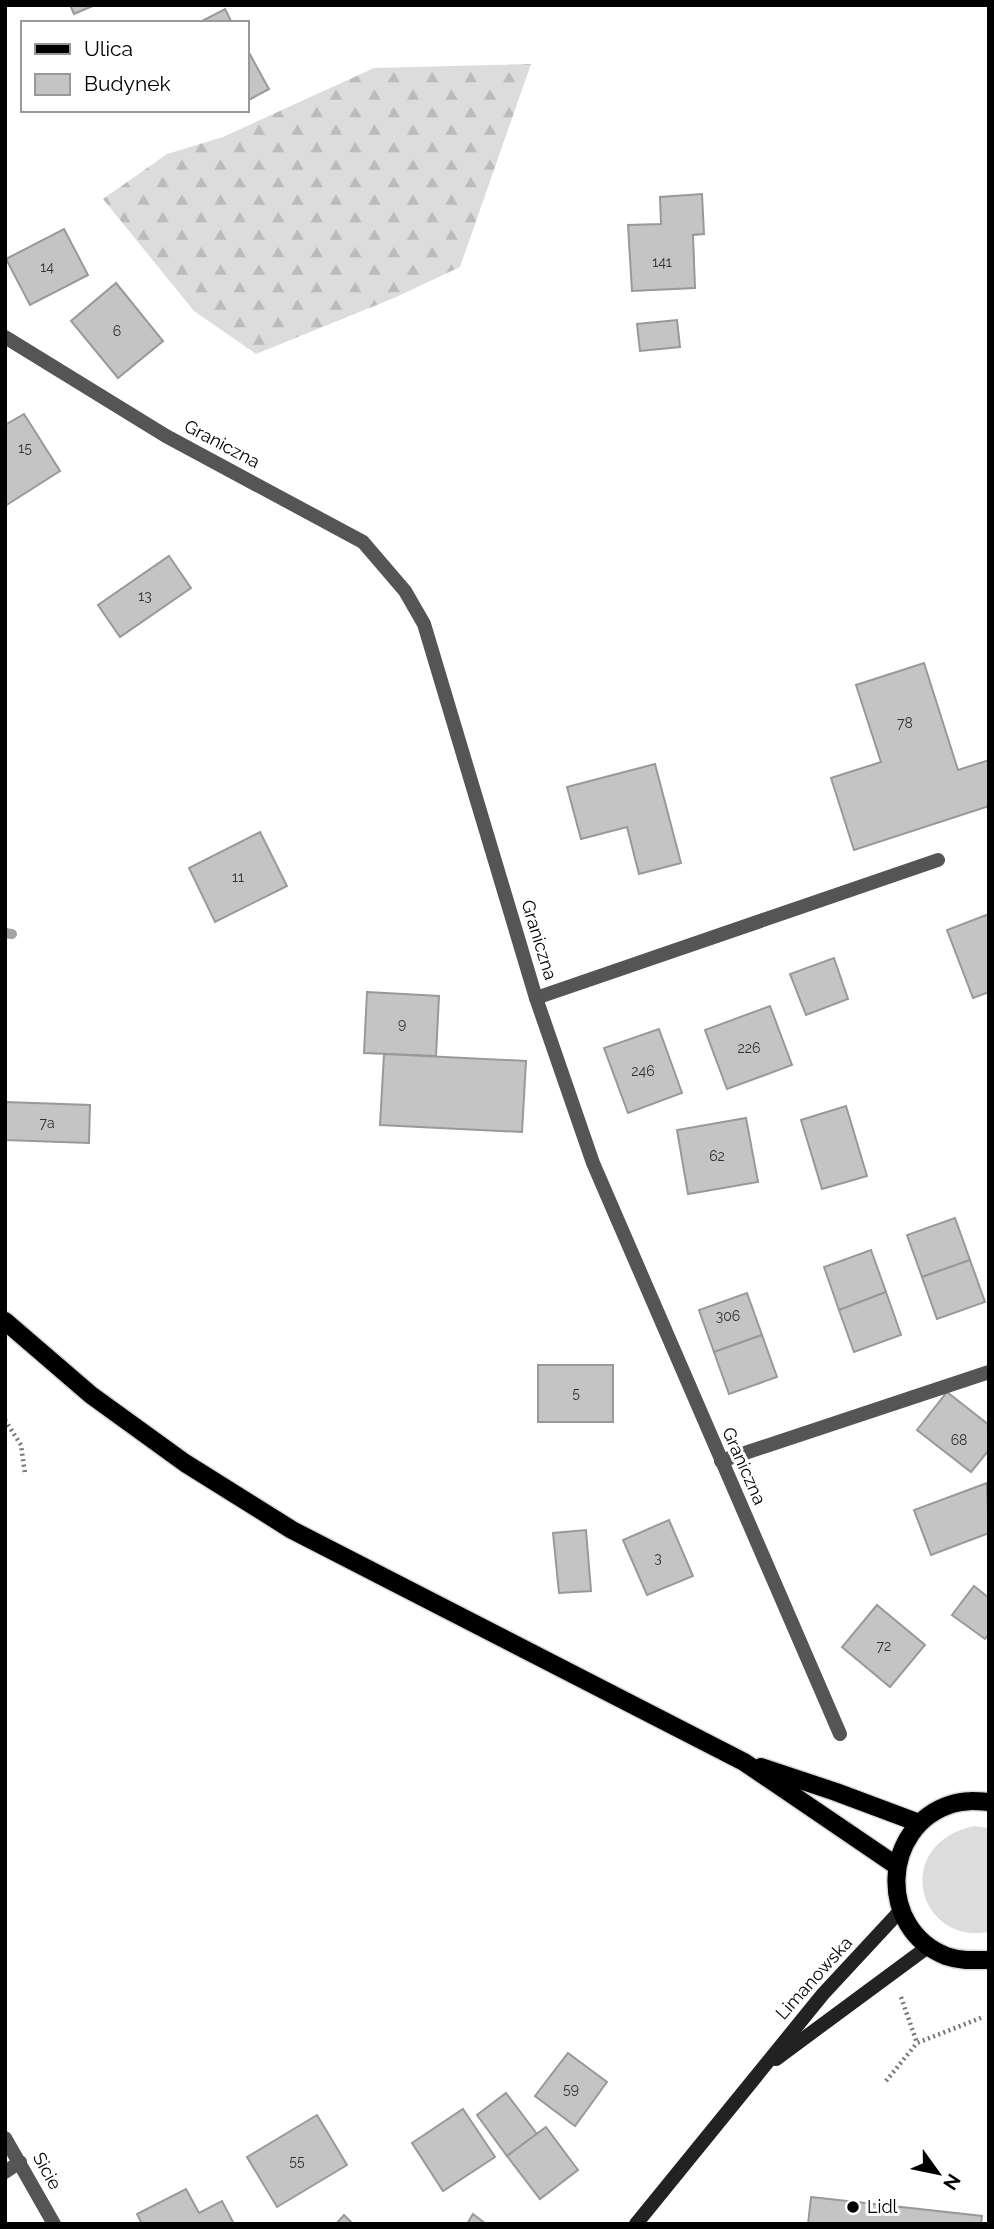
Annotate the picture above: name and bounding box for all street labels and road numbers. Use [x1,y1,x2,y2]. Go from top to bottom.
street label: Graniczna [181,415,264,472]
street label: Graniczna [517,897,562,982]
street label: Graniczna [718,1424,771,1508]
street label: Limanowska [771,1932,856,2023]
street label: Sicie [29,2149,66,2193]

